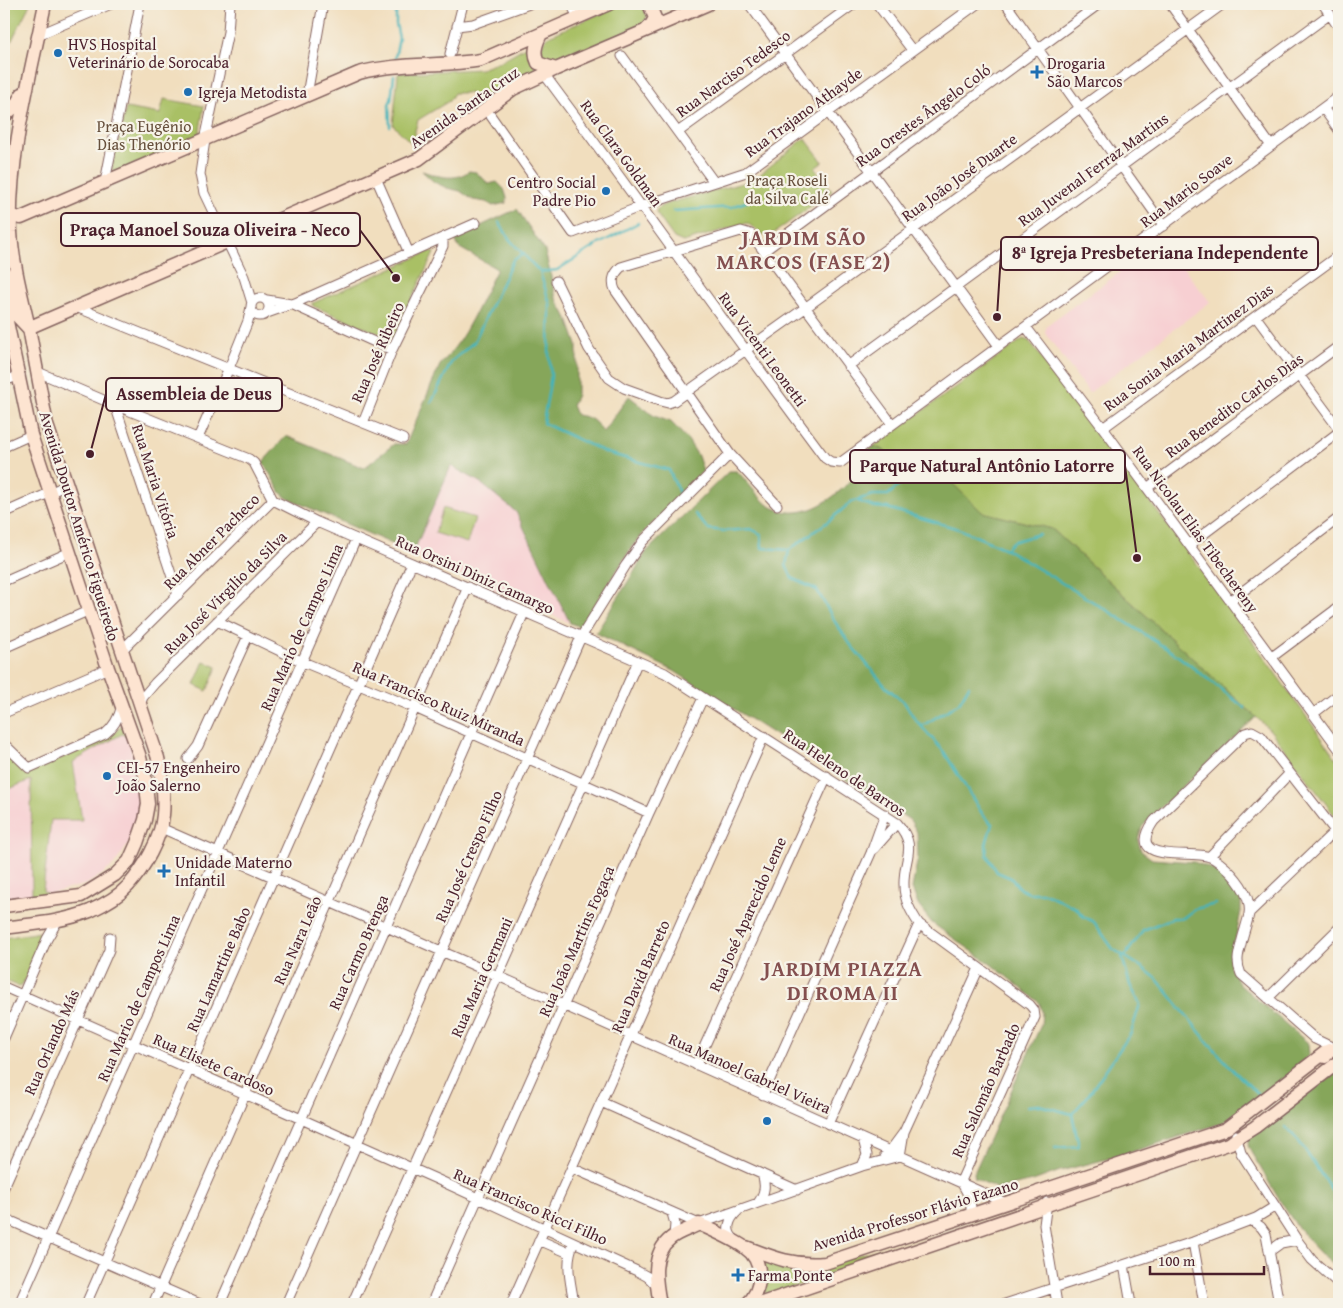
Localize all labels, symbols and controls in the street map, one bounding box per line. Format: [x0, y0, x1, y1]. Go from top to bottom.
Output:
street label: Rua Narciso Tedesco [671, 23, 795, 123]
place label: HVS Hospital Veterinário de Sorocaba [68, 32, 230, 74]
marker: HVS Hospital Veterinário de Sorocaba [52, 47, 64, 59]
place label: Drogaria São Marcos [1047, 51, 1123, 93]
street label: Rua Orestes Ângelo Coló [851, 58, 995, 172]
street label: Avenida Santa Cruz [404, 60, 524, 154]
street label: Rua Trajano Athayde [739, 61, 867, 163]
marker: Drogaria São Marcos [1031, 66, 1043, 78]
place label: Igreja Metodista [198, 80, 308, 104]
marker: Igreja Metodista [182, 86, 194, 98]
street label: Rua Clara Goldman [575, 94, 669, 212]
street label: Rua Juvenal Ferraz Martins [1013, 106, 1173, 232]
park label: Praça Eugênio Dias Thenório [97, 114, 191, 156]
street label: Rua João José Duarte [896, 127, 1022, 227]
street label: Rua Mario Soave [1135, 147, 1237, 233]
park label: Praça Roseli da Silva Calé [745, 168, 829, 210]
place label: Centro Social Padre Pio [508, 170, 597, 212]
marker: Centro Social Padre Pio [600, 185, 612, 197]
callout: Praça Manoel Souza Oliveira - Neco [61, 213, 360, 246]
text: Praça Manoel Souza Oliveira - Neco [70, 216, 350, 243]
district label: JARDIM SÃO MARCOS (FASE 2) [717, 222, 891, 277]
callout: 8ª Igreja Presbeteriana Independente [1001, 237, 1318, 270]
text: 8ª Igreja Presbeteriana Independente [1012, 239, 1308, 266]
street label: Rua Sonia Maria Martinez Dias [1098, 277, 1278, 417]
street label: Rua Vicenti Leonetti [713, 287, 813, 412]
street label: Rua José Ribeiro [344, 298, 410, 406]
street label: Rua Benedito Carlos Dias [1160, 347, 1308, 463]
callout: Assembleia de Deus [106, 378, 282, 411]
text: Assembleia de Deus [116, 380, 272, 407]
street label: Avenida Doutor Américo Figueiredo [34, 408, 126, 644]
street label: Rua Maria Vitória [126, 421, 186, 542]
street label: Rua Nicolau Elias Tibechereny [1127, 441, 1265, 618]
callout: Parque Natural Antônio Latorre [850, 450, 1125, 483]
text: Parque Natural Antônio Latorre [860, 452, 1114, 479]
street label: Rua Abner Pacheco [157, 487, 265, 595]
street label: Rua José Virgilio da Silva [158, 525, 292, 659]
street label: Rua Orsini Diniz Camargo [392, 528, 558, 620]
street label: Rua Mario de Campos Lima [253, 539, 349, 715]
street label: Rua Francisco Ruiz Miranda [349, 654, 529, 752]
street label: Rua Heleno de Barros [779, 722, 911, 822]
place label: CEI-57 Engenheiro João Salerno [115, 755, 240, 797]
marker: CEI-57 Engenheiro João Salerno [101, 770, 113, 782]
street label: Rua José Crespo Filho [428, 786, 508, 926]
street label: Rua José Aparecido Leme [702, 833, 792, 995]
place label: Unidade Materno Infantil [175, 850, 292, 892]
street label: Rua João Martins Fogaça [532, 861, 620, 1020]
marker: Unidade Materno Infantil [157, 864, 171, 878]
street label: Rua Carmo Brenga [322, 890, 394, 1014]
street label: Rua Nara Leão [267, 891, 327, 989]
street label: Rua Lamartine Babo [180, 903, 256, 1035]
street label: Rua Mario de Campos Lima [90, 910, 186, 1086]
street label: Rua Maria Germani [444, 913, 518, 1041]
street label: Rua David Barreto [604, 916, 676, 1036]
district label: JARDIM PIAZZA DI ROMA II [760, 953, 923, 1008]
street label: Rua Orlando Más [17, 985, 85, 1099]
street label: Rua Salomão Barbado [945, 1019, 1025, 1161]
street label: Rua Manoel Gabriel Vieira [665, 1026, 835, 1120]
street label: Rua Elisete Cardoso [150, 1027, 278, 1101]
place label: ㅤ [777, 1109, 792, 1133]
marker: ㅤ [761, 1115, 773, 1127]
street label: Rua Francisco Ricci Filho [450, 1161, 612, 1251]
street label: Avenida Professor Flávio Fazano [809, 1171, 1021, 1257]
scale bar [1150, 1243, 1264, 1275]
text: 100 m [1158, 1250, 1196, 1271]
place label: Farma Ponte [748, 1263, 832, 1287]
marker: Farma Ponte [732, 1269, 744, 1281]

